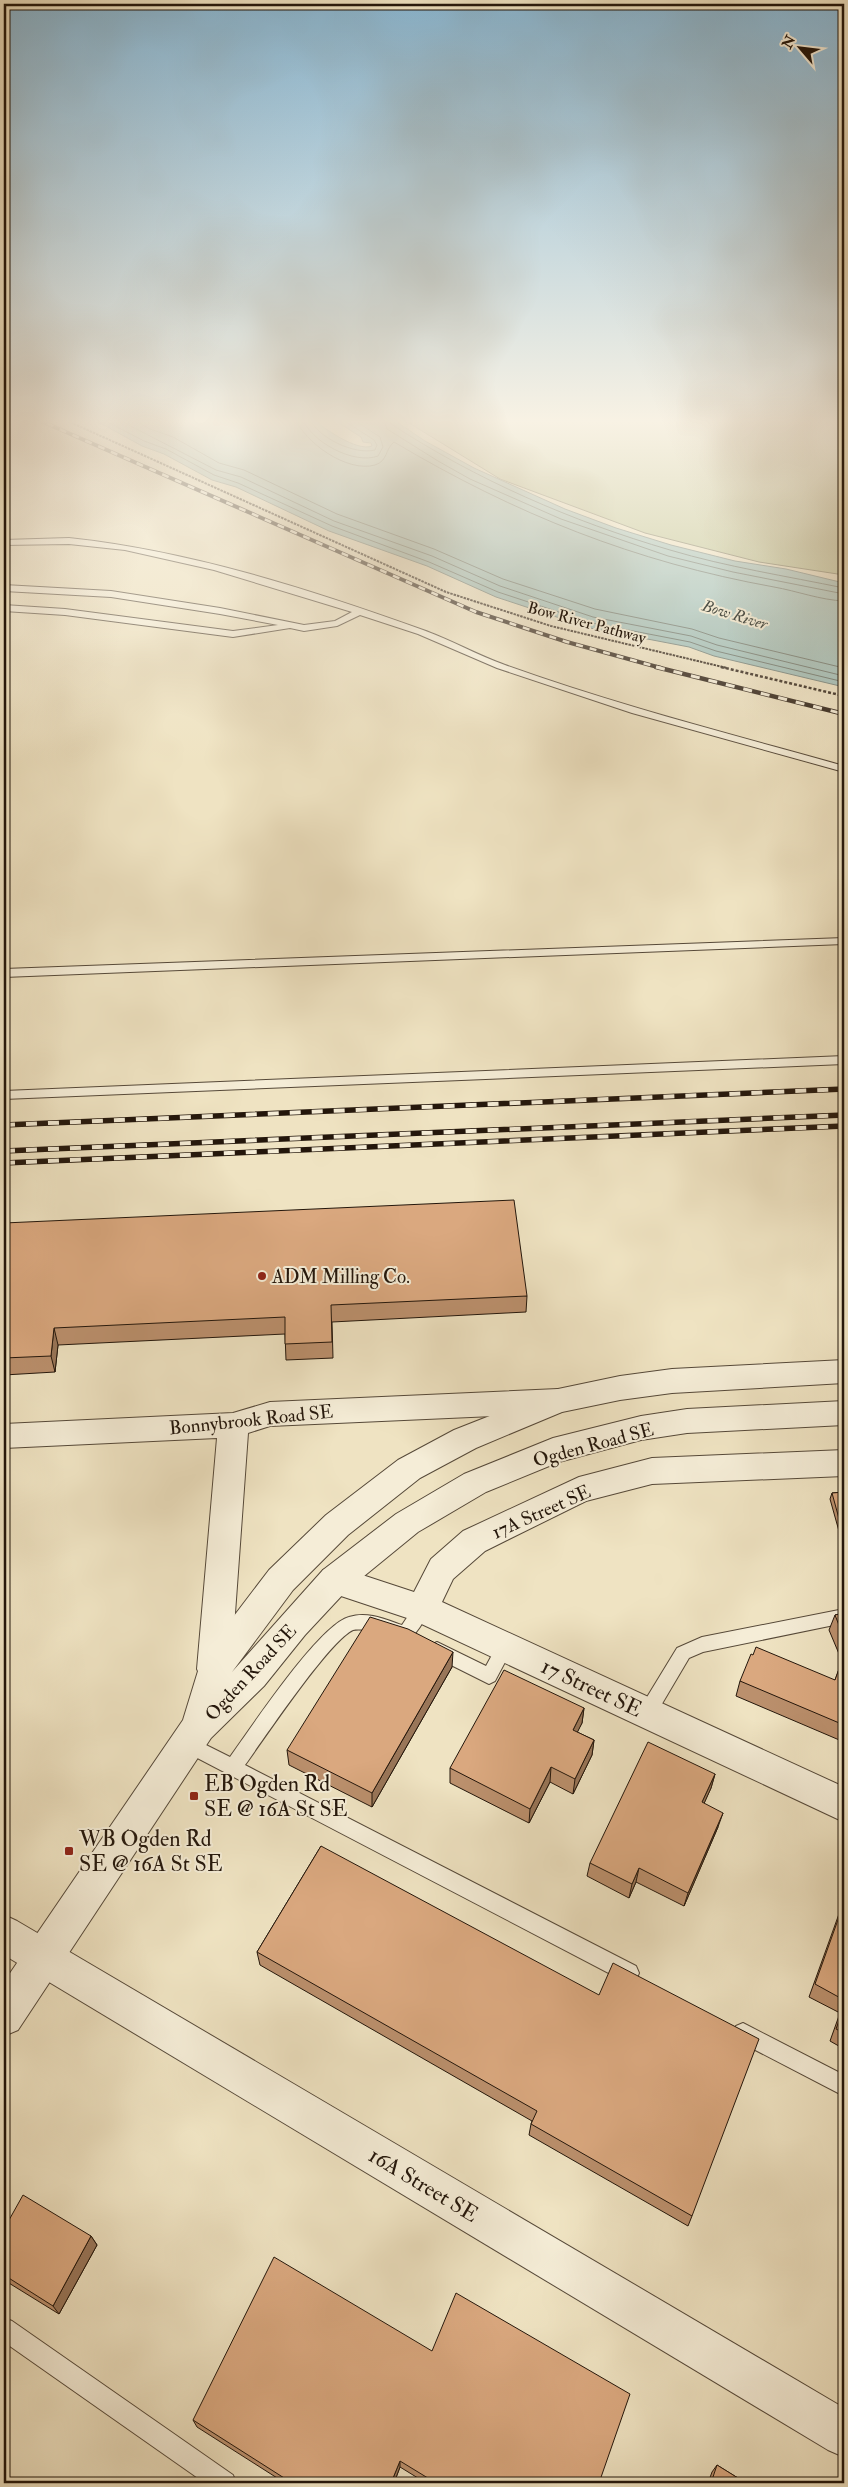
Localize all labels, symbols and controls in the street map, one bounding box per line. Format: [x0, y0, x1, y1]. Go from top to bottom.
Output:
north arrow [776, 22, 826, 72]
text: N [778, 32, 800, 53]
water label: Bow River [699, 595, 771, 635]
street label: Bow River Pathway [525, 598, 649, 649]
place label: ADM Milling Co. [271, 1265, 410, 1289]
marker: ADM Milling Co. [256, 1270, 268, 1282]
street label: Bonnybrook Road SE [168, 1399, 335, 1441]
street label: Ogden Road SE [530, 1417, 656, 1473]
street label: 17A Street SE [488, 1479, 595, 1544]
street label: Ogden Road SE [200, 1619, 302, 1726]
street label: 17 Street SE [537, 1652, 647, 1724]
place label: EB Ogden Rd SE @ 16A St SE [204, 1770, 348, 1823]
marker: EB Ogden Rd SE @ 16A St SE [188, 1790, 200, 1802]
place label: WB Ogden Rd SE @ 16A St SE [78, 1825, 223, 1878]
marker: WB Ogden Rd SE @ 16A St SE [63, 1845, 75, 1857]
street label: 16A Street SE [363, 2141, 484, 2229]

